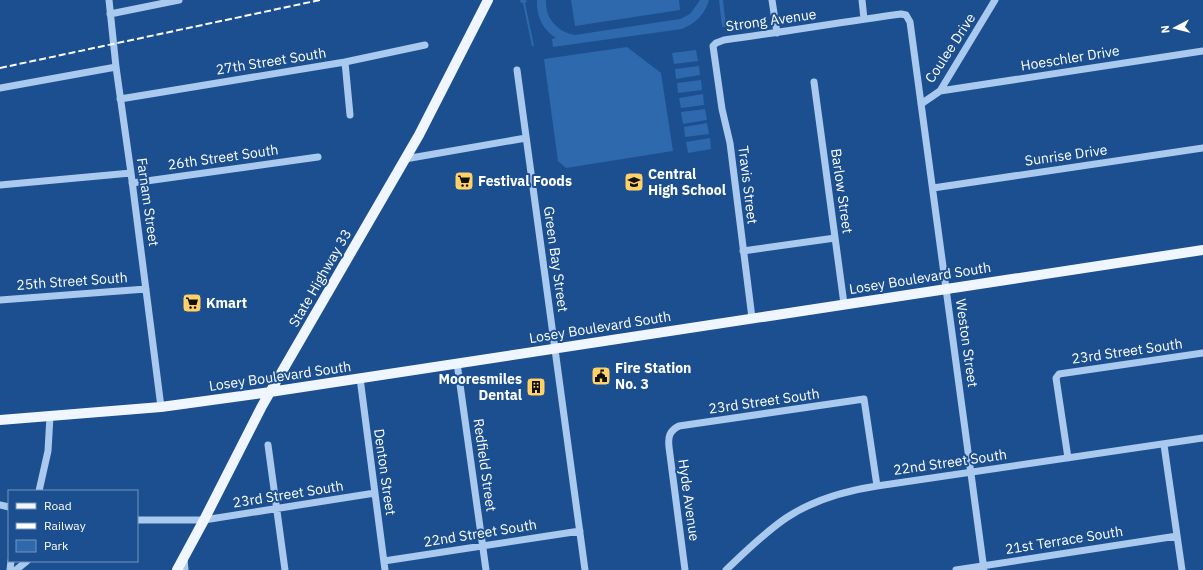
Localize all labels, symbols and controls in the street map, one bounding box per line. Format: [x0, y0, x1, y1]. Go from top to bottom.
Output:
street label: Strong Avenue [725, 5, 818, 35]
north arrow [1155, 8, 1195, 48]
street label: Coulee Drive [921, 10, 979, 86]
text: N [1158, 24, 1173, 34]
street label: Hoeschler Drive [1019, 41, 1121, 75]
street label: 27th Street South [215, 43, 327, 79]
street label: 26th Street South [167, 140, 279, 174]
street label: Sunrise Drive [1024, 140, 1109, 170]
street label: Travis Street [734, 145, 762, 225]
street label: Barlow Street [827, 147, 857, 235]
street label: Farnam Street [133, 157, 163, 248]
place label: Central High School [648, 165, 726, 199]
supermarket icon: Festival Foods [453, 170, 475, 192]
school or university icon: Central High School [623, 171, 645, 193]
place label: Festival Foods [478, 172, 572, 190]
street label: Green Bay Street [540, 205, 572, 313]
street label: State Highway 33 [285, 226, 355, 330]
street label: Losey Boulevard South [848, 258, 992, 298]
street label: 25th Street South [16, 268, 128, 294]
supermarket icon: Kmart [181, 292, 203, 314]
place label: Kmart [206, 294, 247, 312]
street label: Weston Street [952, 298, 982, 388]
street label: Losey Boulevard South [528, 307, 672, 347]
street label: 23rd Street South [1070, 334, 1184, 368]
street label: Losey Boulevard South [208, 357, 352, 395]
place label: Fire Station No. 3 [615, 359, 691, 393]
public building icon: Fire Station No. 3 [590, 365, 612, 387]
place label: Mooresmiles Dental [439, 370, 522, 404]
building icon: Mooresmiles Dental [525, 376, 547, 398]
street label: 23rd Street South [707, 384, 821, 418]
street label: Redfield Street [470, 417, 500, 513]
street label: Denton Street [370, 427, 400, 517]
street label: 22nd Street South [892, 445, 1008, 479]
street label: Hyde Avenue [674, 458, 704, 542]
street label: 23rd Street South [231, 476, 345, 512]
legend [8, 490, 138, 562]
text: Road [44, 498, 72, 513]
street label: 22nd Street South [422, 515, 538, 551]
text: Railway [44, 518, 86, 533]
street label: 21st Terrace South [1004, 522, 1124, 558]
text: Park [44, 538, 69, 553]

